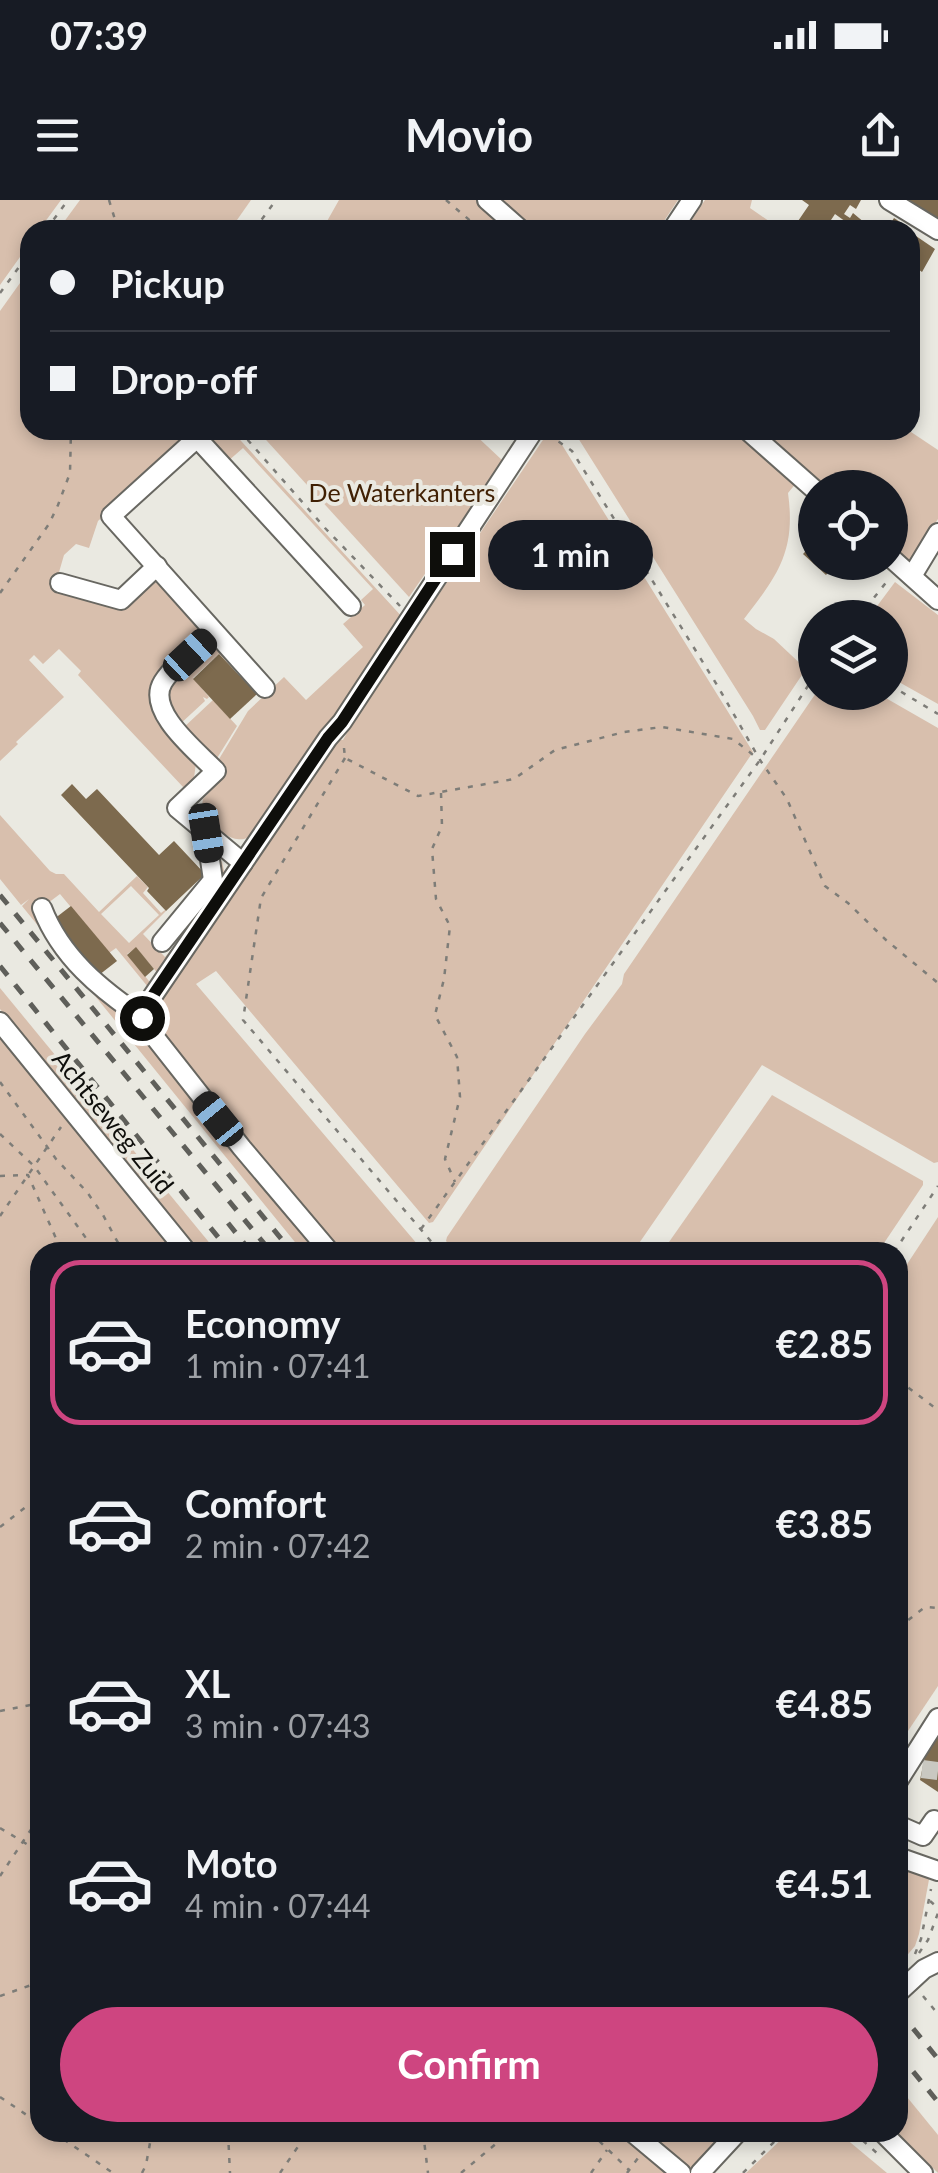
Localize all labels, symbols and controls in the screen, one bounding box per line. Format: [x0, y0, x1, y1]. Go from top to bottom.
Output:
text: 07:39 [50, 12, 148, 58]
icon: menu [30, 108, 85, 163]
text: Movio [405, 108, 533, 162]
icon: share [853, 108, 908, 163]
text: Pickup [110, 260, 225, 306]
text: Drop-off [110, 356, 257, 402]
map controls [798, 470, 908, 710]
button: locate [798, 470, 908, 580]
park label: De Waterkanters [309, 477, 495, 507]
callout: 1 min [487, 519, 652, 589]
route end [430, 532, 475, 577]
text: 1 min [531, 535, 610, 574]
button: layers [798, 600, 908, 710]
car [158, 624, 222, 686]
car [186, 801, 226, 865]
route start [120, 996, 165, 1041]
street label: Achtseweg Zuid [47, 1044, 181, 1199]
car [187, 1086, 249, 1152]
icon: car [65, 1298, 155, 1388]
text: Economy [185, 1300, 340, 1346]
text: €2.85 [776, 1320, 873, 1366]
text: 1 min · 07:41 [185, 1346, 371, 1385]
icon: car [65, 1478, 155, 1568]
text: Comfort [185, 1480, 326, 1526]
text: €3.85 [776, 1500, 873, 1546]
text: 2 min · 07:42 [185, 1526, 371, 1565]
icon: car [65, 1658, 155, 1748]
text: XL [185, 1660, 230, 1706]
text: €4.85 [776, 1680, 873, 1726]
text: 3 min · 07:43 [185, 1706, 371, 1745]
icon: car [65, 1838, 155, 1928]
text: Moto [185, 1840, 278, 1886]
text: €4.51 [776, 1860, 873, 1906]
text: 4 min · 07:44 [185, 1886, 371, 1925]
button: Confirm [60, 2007, 878, 2122]

